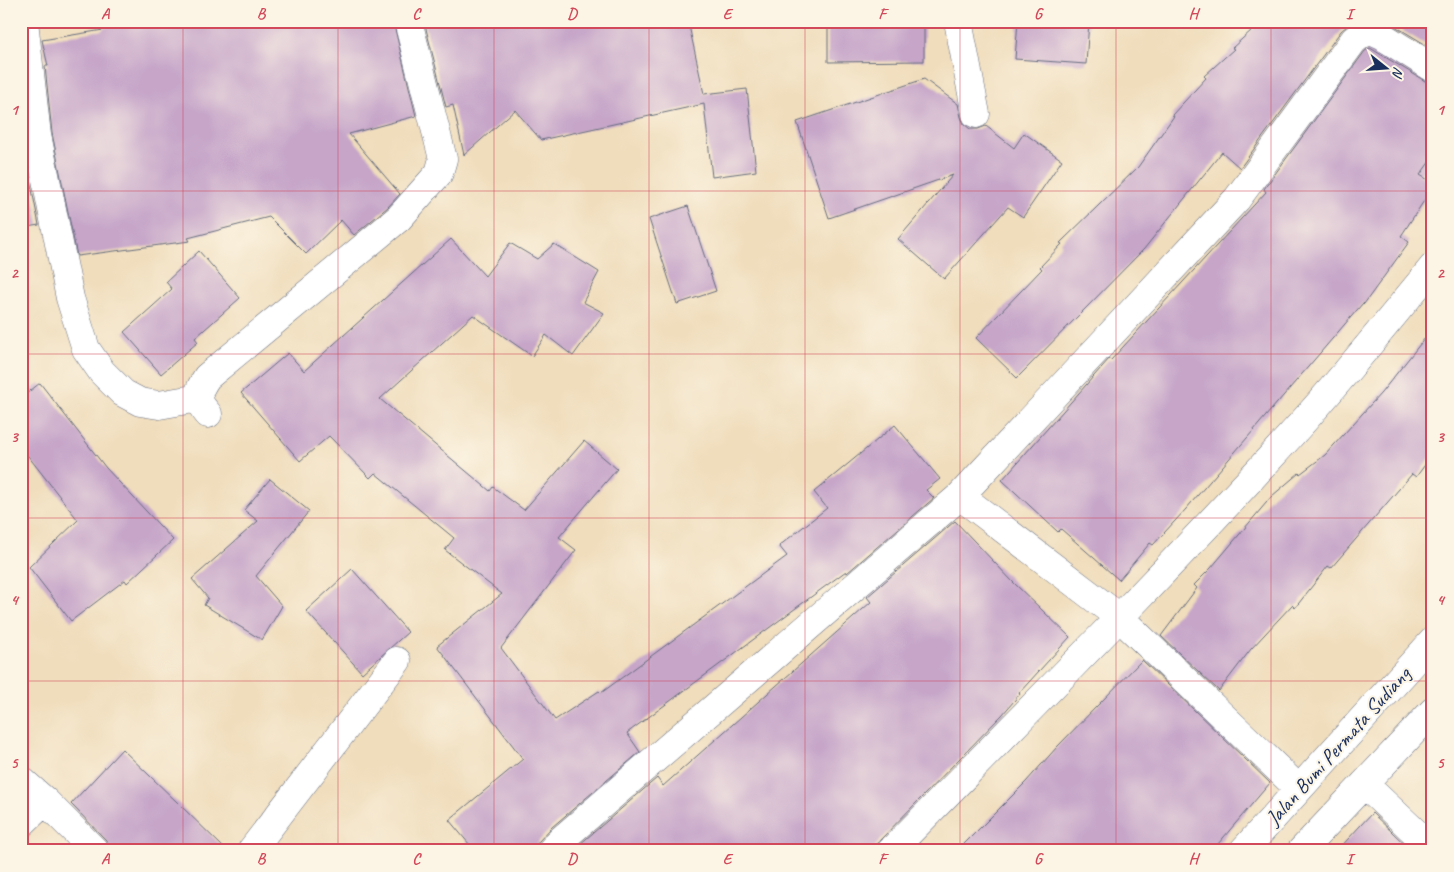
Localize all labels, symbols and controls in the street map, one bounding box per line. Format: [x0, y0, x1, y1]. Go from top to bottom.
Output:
text: A [101, 4, 111, 24]
text: B [257, 4, 267, 24]
text: C [412, 4, 422, 24]
text: D [567, 4, 578, 24]
text: E [723, 4, 734, 24]
text: F [878, 4, 889, 24]
text: G [1034, 4, 1044, 24]
text: H [1188, 4, 1200, 24]
text: I [1346, 4, 1356, 24]
north arrow [1362, 42, 1412, 92]
text: N [1388, 65, 1407, 81]
text: 1 [10, 100, 19, 120]
text: 1 [1436, 100, 1445, 120]
text: 2 [10, 263, 19, 283]
text: 2 [1436, 263, 1445, 283]
text: 3 [10, 427, 19, 447]
text: 3 [1436, 427, 1445, 447]
text: 4 [10, 590, 19, 610]
text: 4 [1436, 590, 1445, 610]
street label: Jalan Bumi Permata Sudiang [1259, 660, 1417, 831]
text: 5 [11, 753, 20, 773]
text: 5 [1437, 753, 1446, 773]
text: A [101, 849, 111, 869]
text: B [257, 849, 267, 869]
text: C [412, 849, 422, 869]
text: D [567, 849, 578, 869]
text: E [723, 849, 734, 869]
text: F [878, 849, 889, 869]
text: G [1034, 849, 1044, 869]
text: H [1188, 849, 1200, 869]
text: I [1346, 849, 1356, 869]

